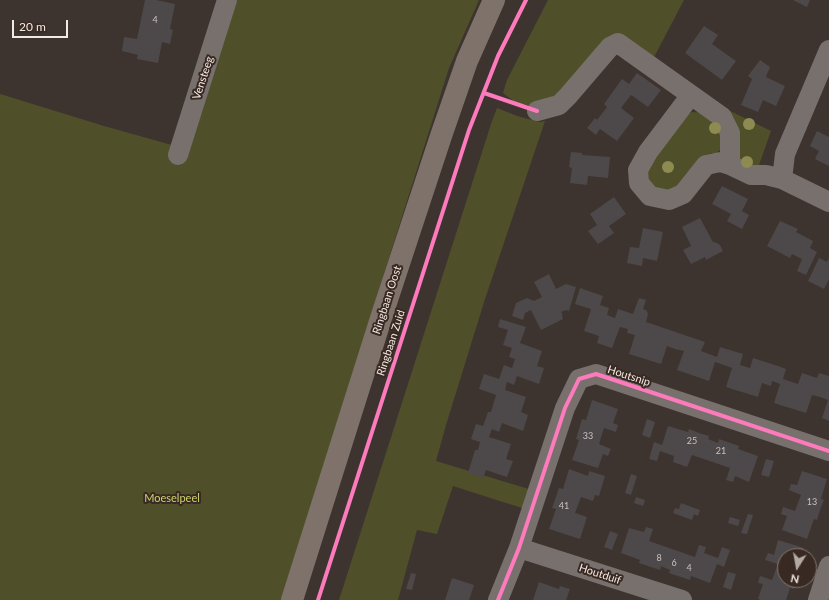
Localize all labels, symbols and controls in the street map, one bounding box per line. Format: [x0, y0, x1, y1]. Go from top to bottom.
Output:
scale bar [14, 12, 70, 38]
house number: 4 [152, 15, 158, 25]
text: 20 m [19, 19, 46, 34]
street label: Vensteeg [190, 55, 216, 101]
street label: Ringbaan Oost [370, 264, 404, 336]
street label: Ringbaan Zuid [374, 308, 408, 378]
street label: Houtsnip [606, 363, 652, 389]
house number: 33 [583, 431, 593, 441]
house number: 25 [687, 436, 697, 446]
house number: 21 [716, 446, 726, 456]
park label: Moeselpeel [144, 491, 200, 505]
house number: 13 [807, 497, 817, 507]
house number: 41 [559, 501, 569, 511]
north arrow [777, 548, 817, 588]
house number: 8 [656, 553, 662, 563]
house number: 6 [671, 558, 677, 568]
street label: Houtduif [577, 561, 623, 587]
house number: 4 [686, 563, 692, 573]
text: N [789, 572, 800, 586]

